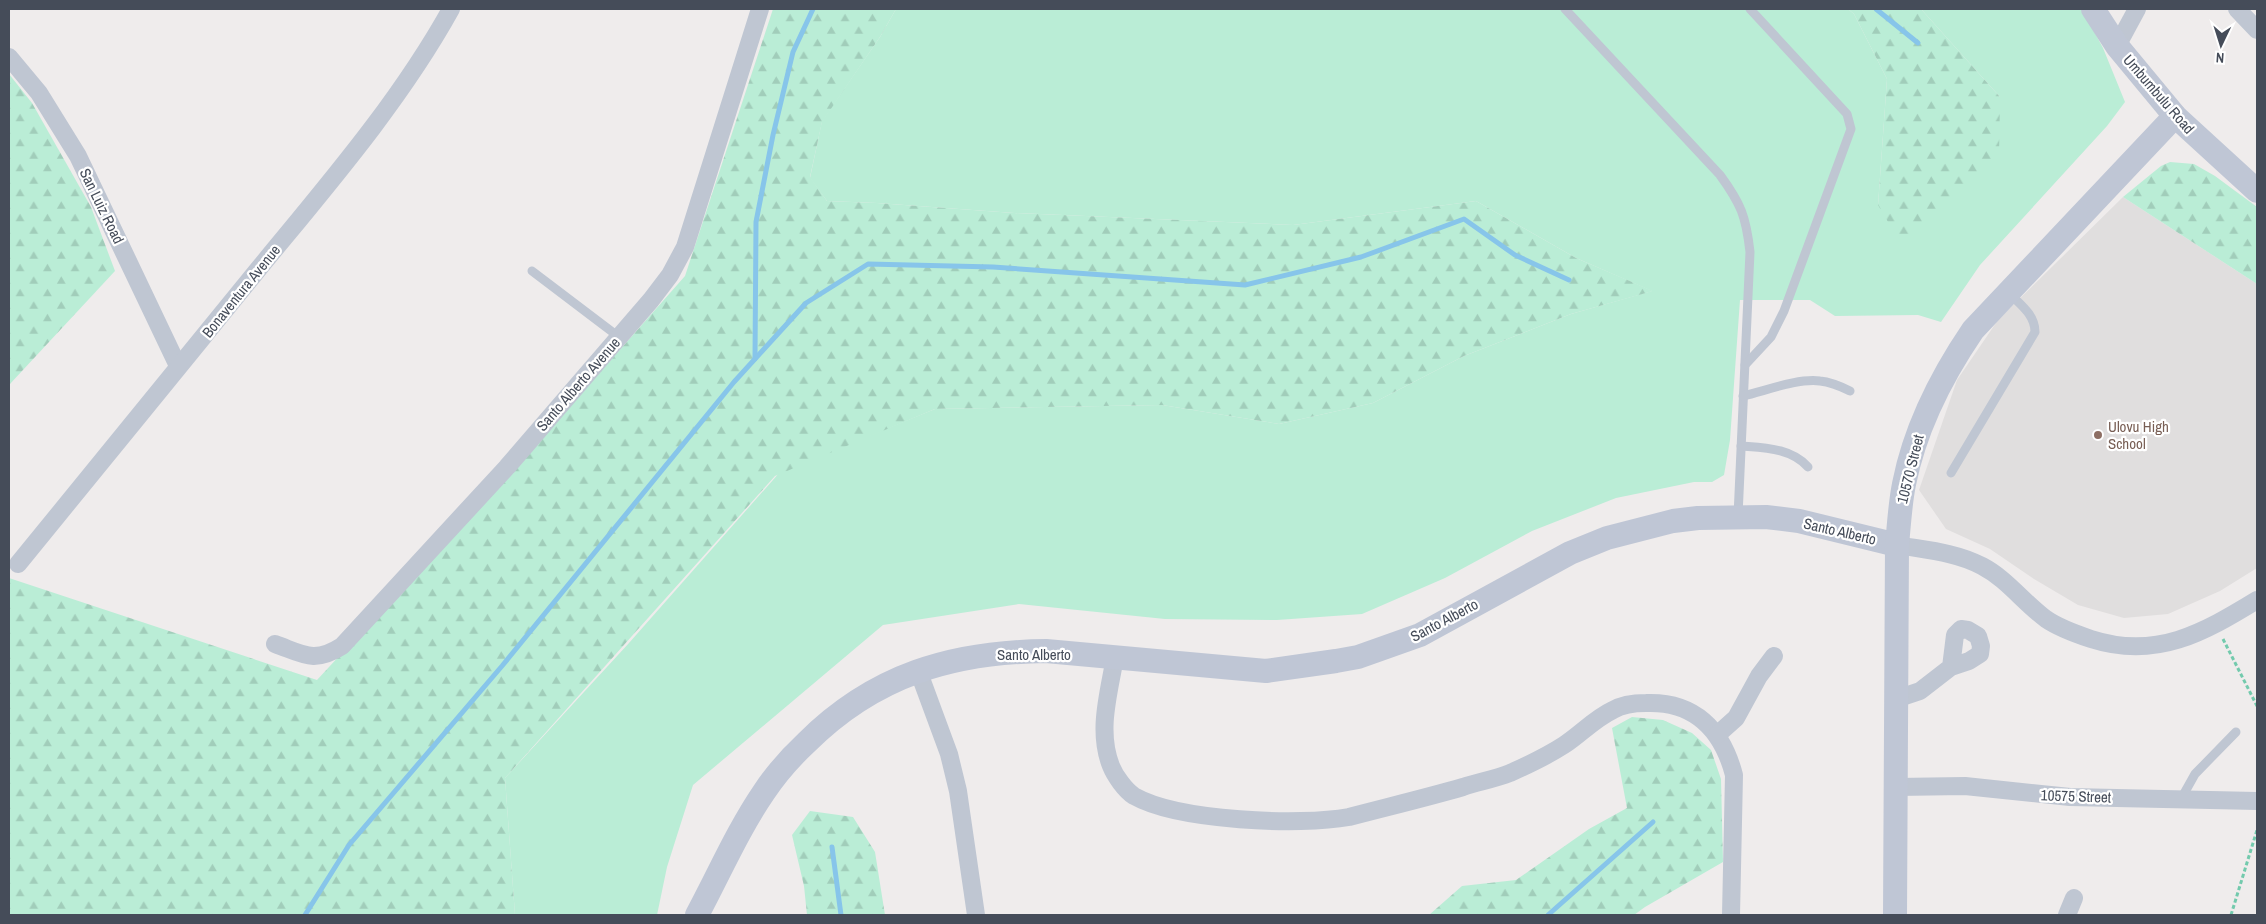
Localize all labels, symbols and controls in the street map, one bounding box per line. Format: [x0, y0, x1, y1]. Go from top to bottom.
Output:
north arrow [2196, 20, 2246, 70]
text: N [2215, 49, 2225, 67]
street label: Umbumbulu Road [2119, 50, 2199, 138]
street label: San Luiz Road [75, 165, 129, 247]
street label: Bonaventura Avenue [197, 240, 285, 342]
street label: Santo Alberto Avenue [531, 332, 625, 435]
place label: Ulovu High School [2108, 416, 2169, 454]
marker: Ulovu High School [2092, 429, 2104, 441]
street label: 10570 Street [1891, 432, 1929, 506]
street label: Santo Alberto [1802, 512, 1878, 550]
street label: Santo Alberto [1406, 593, 1482, 647]
street label: Santo Alberto [997, 644, 1071, 665]
street label: 10575 Street [2040, 784, 2112, 808]

